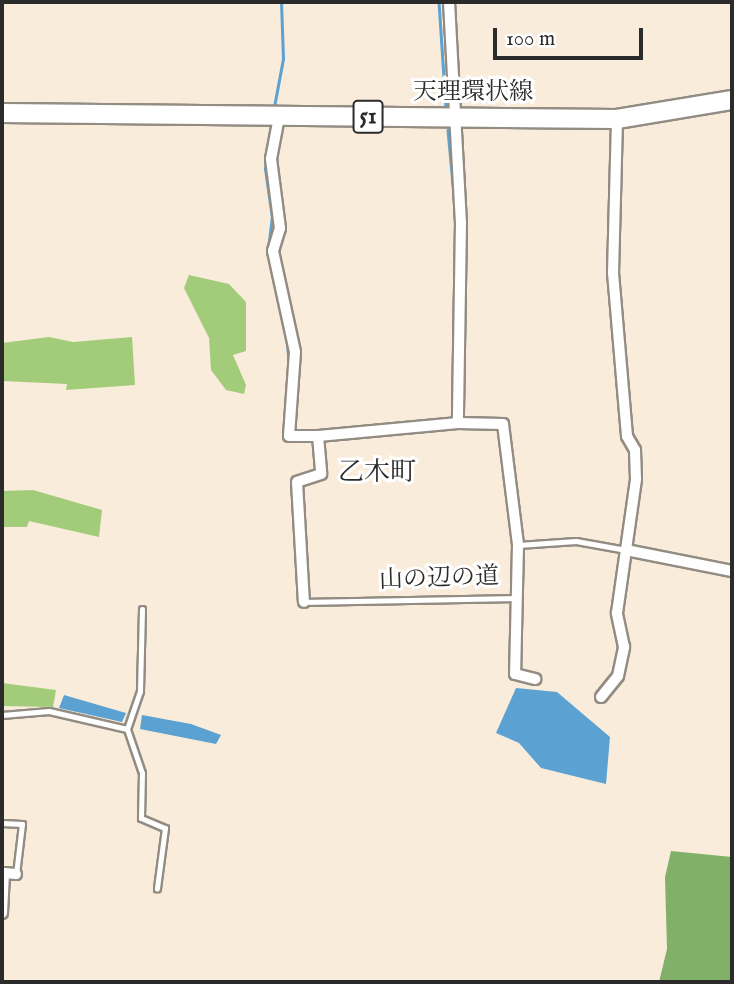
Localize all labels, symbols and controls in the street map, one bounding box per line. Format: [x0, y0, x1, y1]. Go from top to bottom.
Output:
scale bar [496, 14, 646, 58]
text: 100 m [506, 26, 555, 53]
street label: 天理環状線 [413, 79, 533, 107]
road number: 51 [352, 98, 384, 136]
district label: 乙木町 [338, 457, 416, 489]
street label: 山の辺の道 [379, 563, 499, 595]

